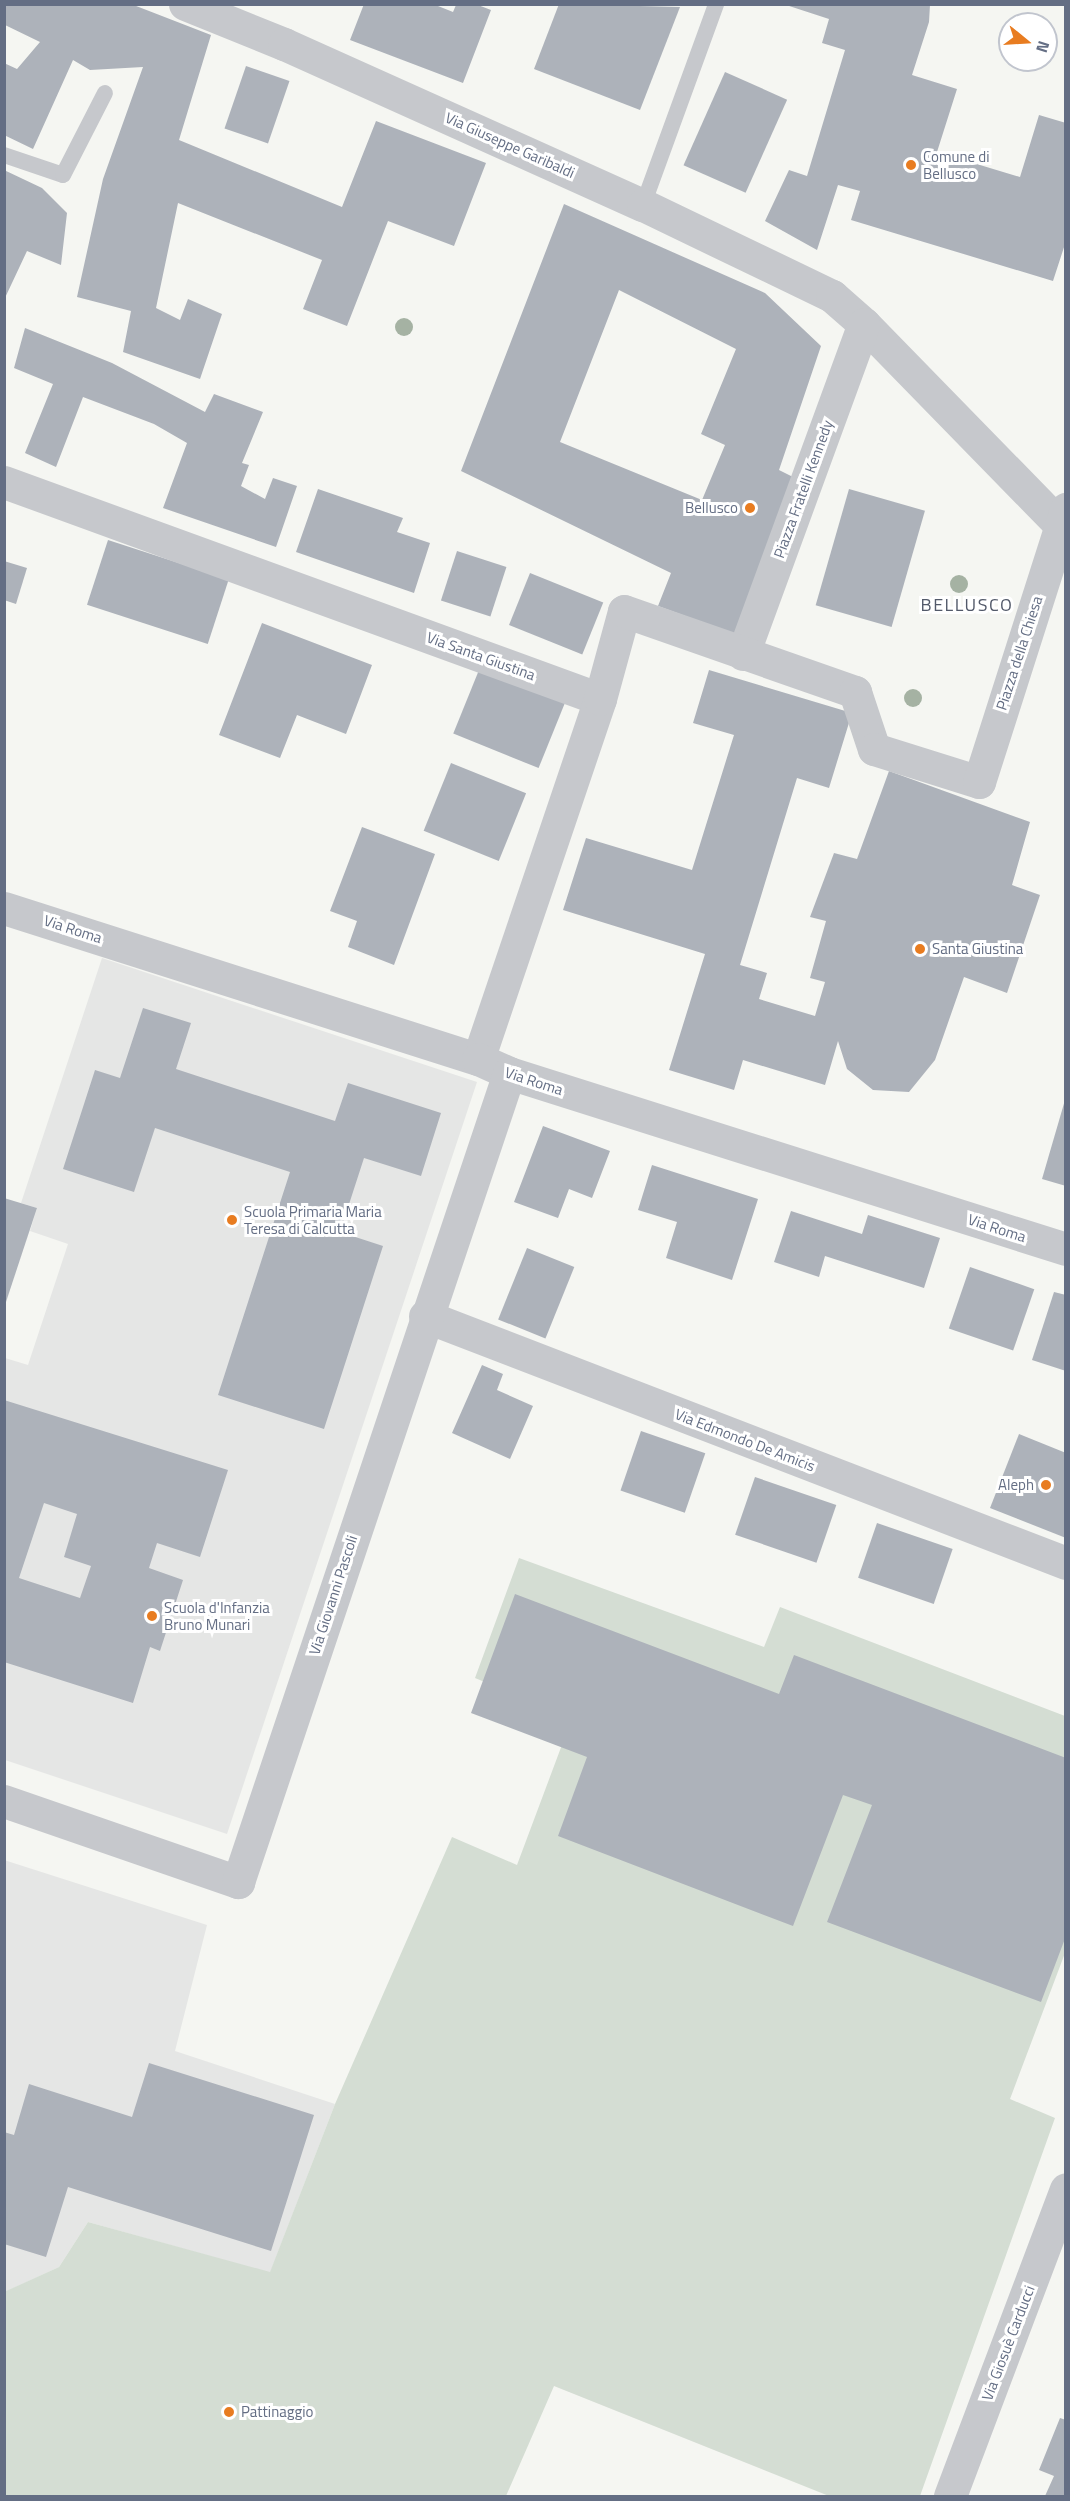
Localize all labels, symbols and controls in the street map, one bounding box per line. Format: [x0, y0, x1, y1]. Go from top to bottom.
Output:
north arrow [998, 12, 1058, 72]
text: N [1030, 38, 1056, 56]
street label: Via Giuseppe Garibaldi [442, 108, 578, 182]
place label: Comune di Bellusco [923, 147, 990, 182]
marker: Comune di Bellusco [904, 158, 918, 172]
street label: Piazza Fratelli Kennedy [770, 418, 836, 560]
place label: Bellusco [685, 499, 738, 517]
marker: Bellusco [743, 501, 757, 515]
district label: BELLUSCO [921, 594, 1013, 616]
street label: Piazza della Chiesa [992, 594, 1046, 712]
street label: Via Santa Giustina [424, 628, 538, 684]
street label: Via Roma [42, 911, 104, 947]
place label: Santa Giustina [932, 940, 1023, 958]
marker: Santa Giustina [913, 942, 927, 956]
street label: Via Roma [503, 1063, 565, 1099]
place label: Scuola Primaria Maria Teresa di Calcutta [244, 1202, 382, 1237]
street label: Via Roma [966, 1210, 1028, 1246]
marker: Scuola Primaria Maria Teresa di Calcutta [225, 1213, 239, 1227]
street label: Via Edmondo De Amicis [672, 1405, 818, 1475]
place label: Aleph [998, 1476, 1034, 1494]
marker: Aleph [1039, 1478, 1053, 1492]
street label: Via Giovanni Pascoli [305, 1533, 361, 1657]
place label: Scuola d'Infanzia Bruno Munari [164, 1598, 270, 1633]
marker: Scuola d'Infanzia Bruno Munari [145, 1609, 159, 1623]
street label: Via Giosuè Carducci [978, 2283, 1038, 2403]
place label: Pattinaggio [241, 2403, 313, 2421]
marker: Pattinaggio [222, 2405, 236, 2419]

